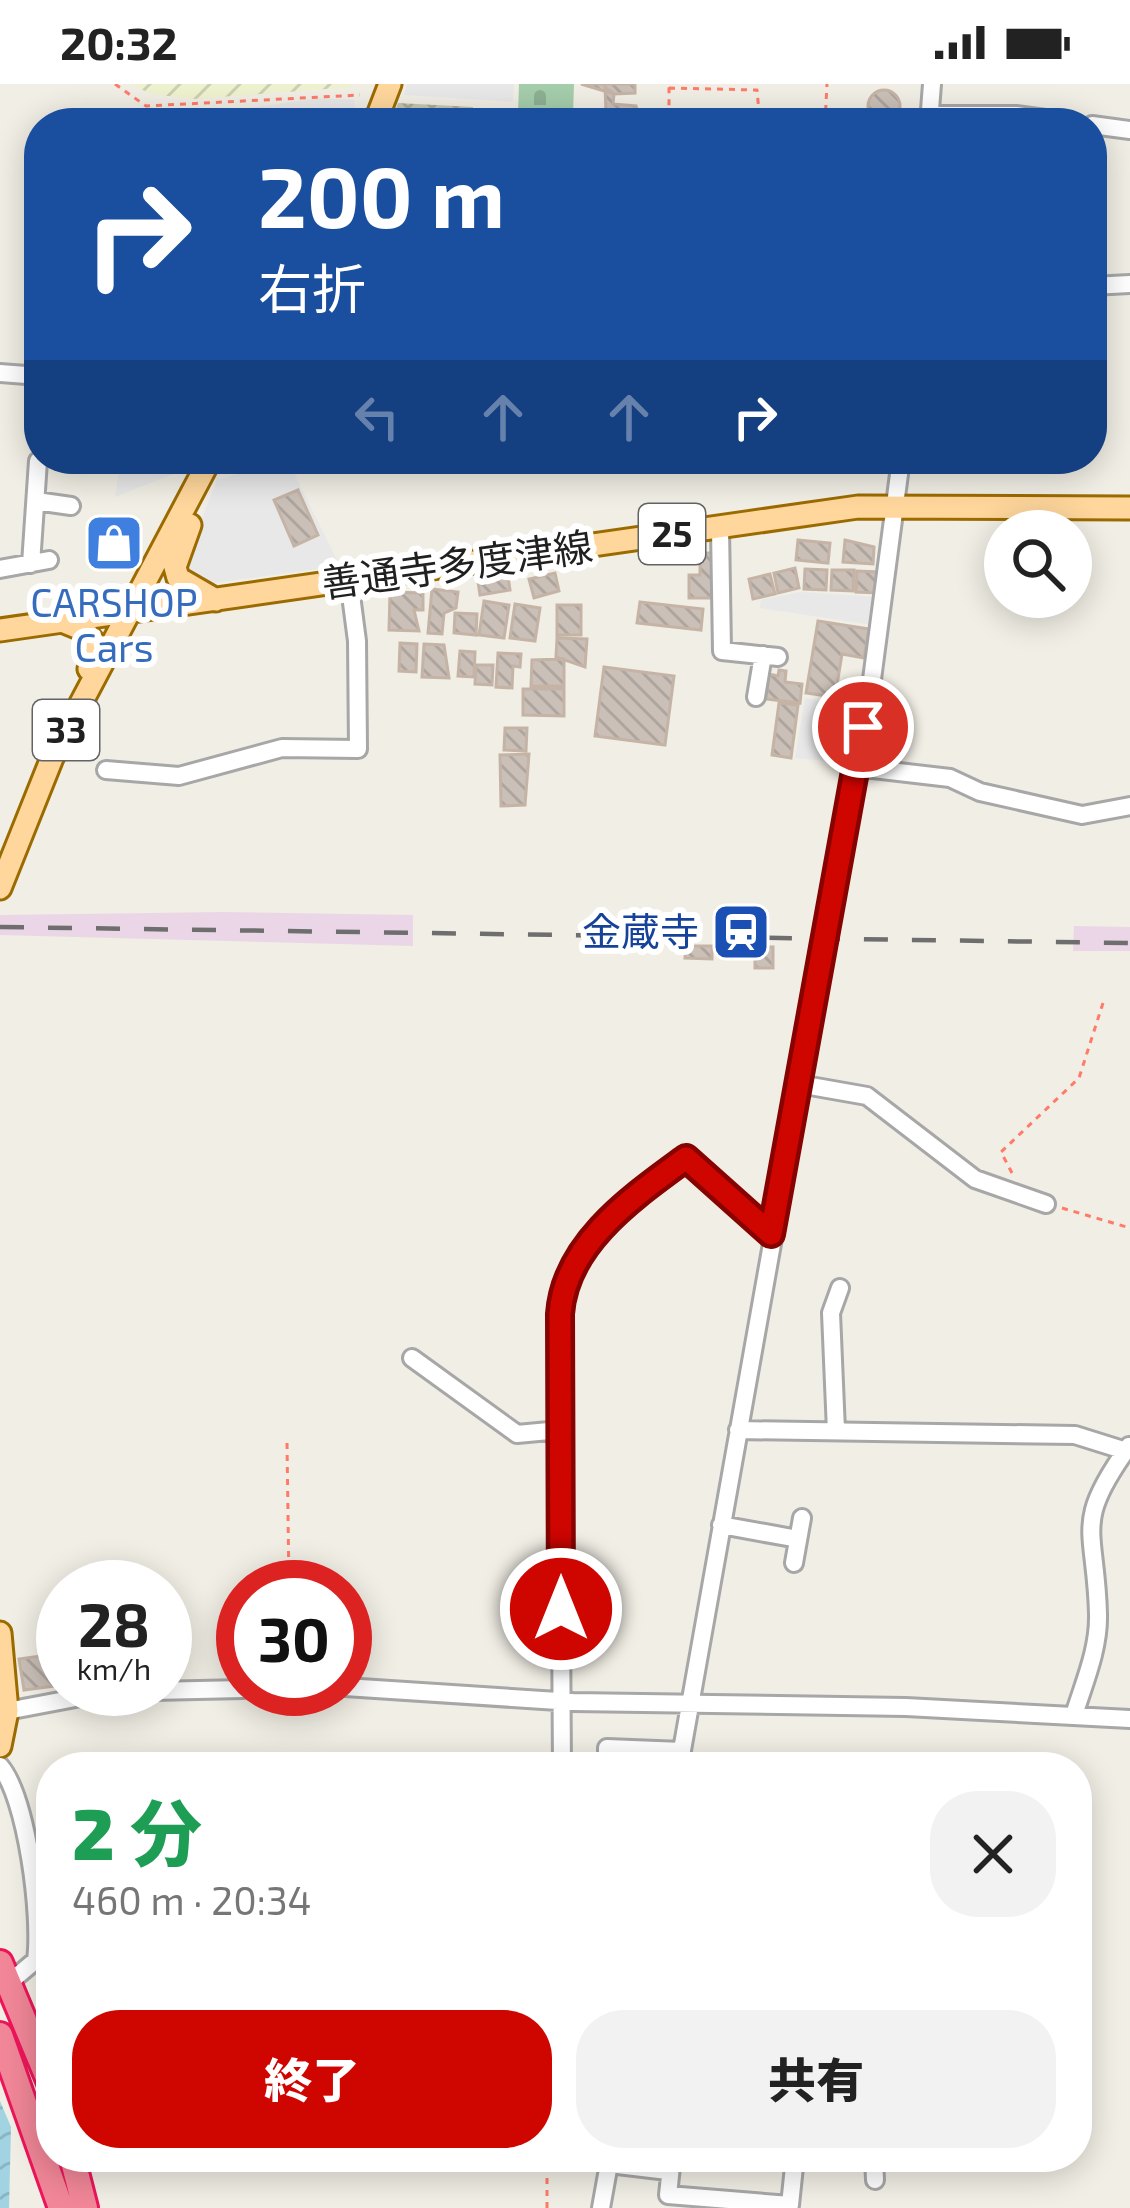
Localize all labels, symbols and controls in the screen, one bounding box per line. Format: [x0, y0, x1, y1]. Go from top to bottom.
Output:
text: 20:32 [60, 15, 178, 69]
text: 200 m [258, 144, 505, 245]
icon: right [60, 156, 216, 312]
text: 右折 [258, 255, 366, 320]
icon: left [344, 384, 410, 450]
icon: ahead [470, 384, 536, 450]
icon: ahead [596, 384, 662, 450]
icon: right [722, 384, 788, 450]
road number: 25 [639, 504, 705, 564]
map controls [984, 510, 1092, 618]
button: search [984, 510, 1092, 618]
shop icon: CARSHOP Cars [83, 512, 145, 574]
street label: 善通寺多度津線 [318, 521, 595, 606]
place label: CARSHOP Cars [30, 578, 198, 670]
pin [812, 676, 914, 778]
icon: arrive [830, 694, 896, 760]
road number: 33 [33, 700, 99, 760]
station icon: 金蔵寺 [710, 901, 772, 963]
place label: 金蔵寺 [582, 907, 699, 954]
position arrow [498, 1546, 624, 1672]
speed limit sign: 30 [216, 1560, 372, 1716]
text: 28 [78, 1587, 150, 1659]
text: km/h [77, 1650, 151, 1686]
text: 2 分 [72, 1788, 202, 1874]
button: close [930, 1791, 1056, 1917]
text: 460 m · 20:34 [72, 1876, 312, 1923]
button: 終了 [72, 2010, 552, 2148]
button: 共有 [576, 2010, 1056, 2148]

